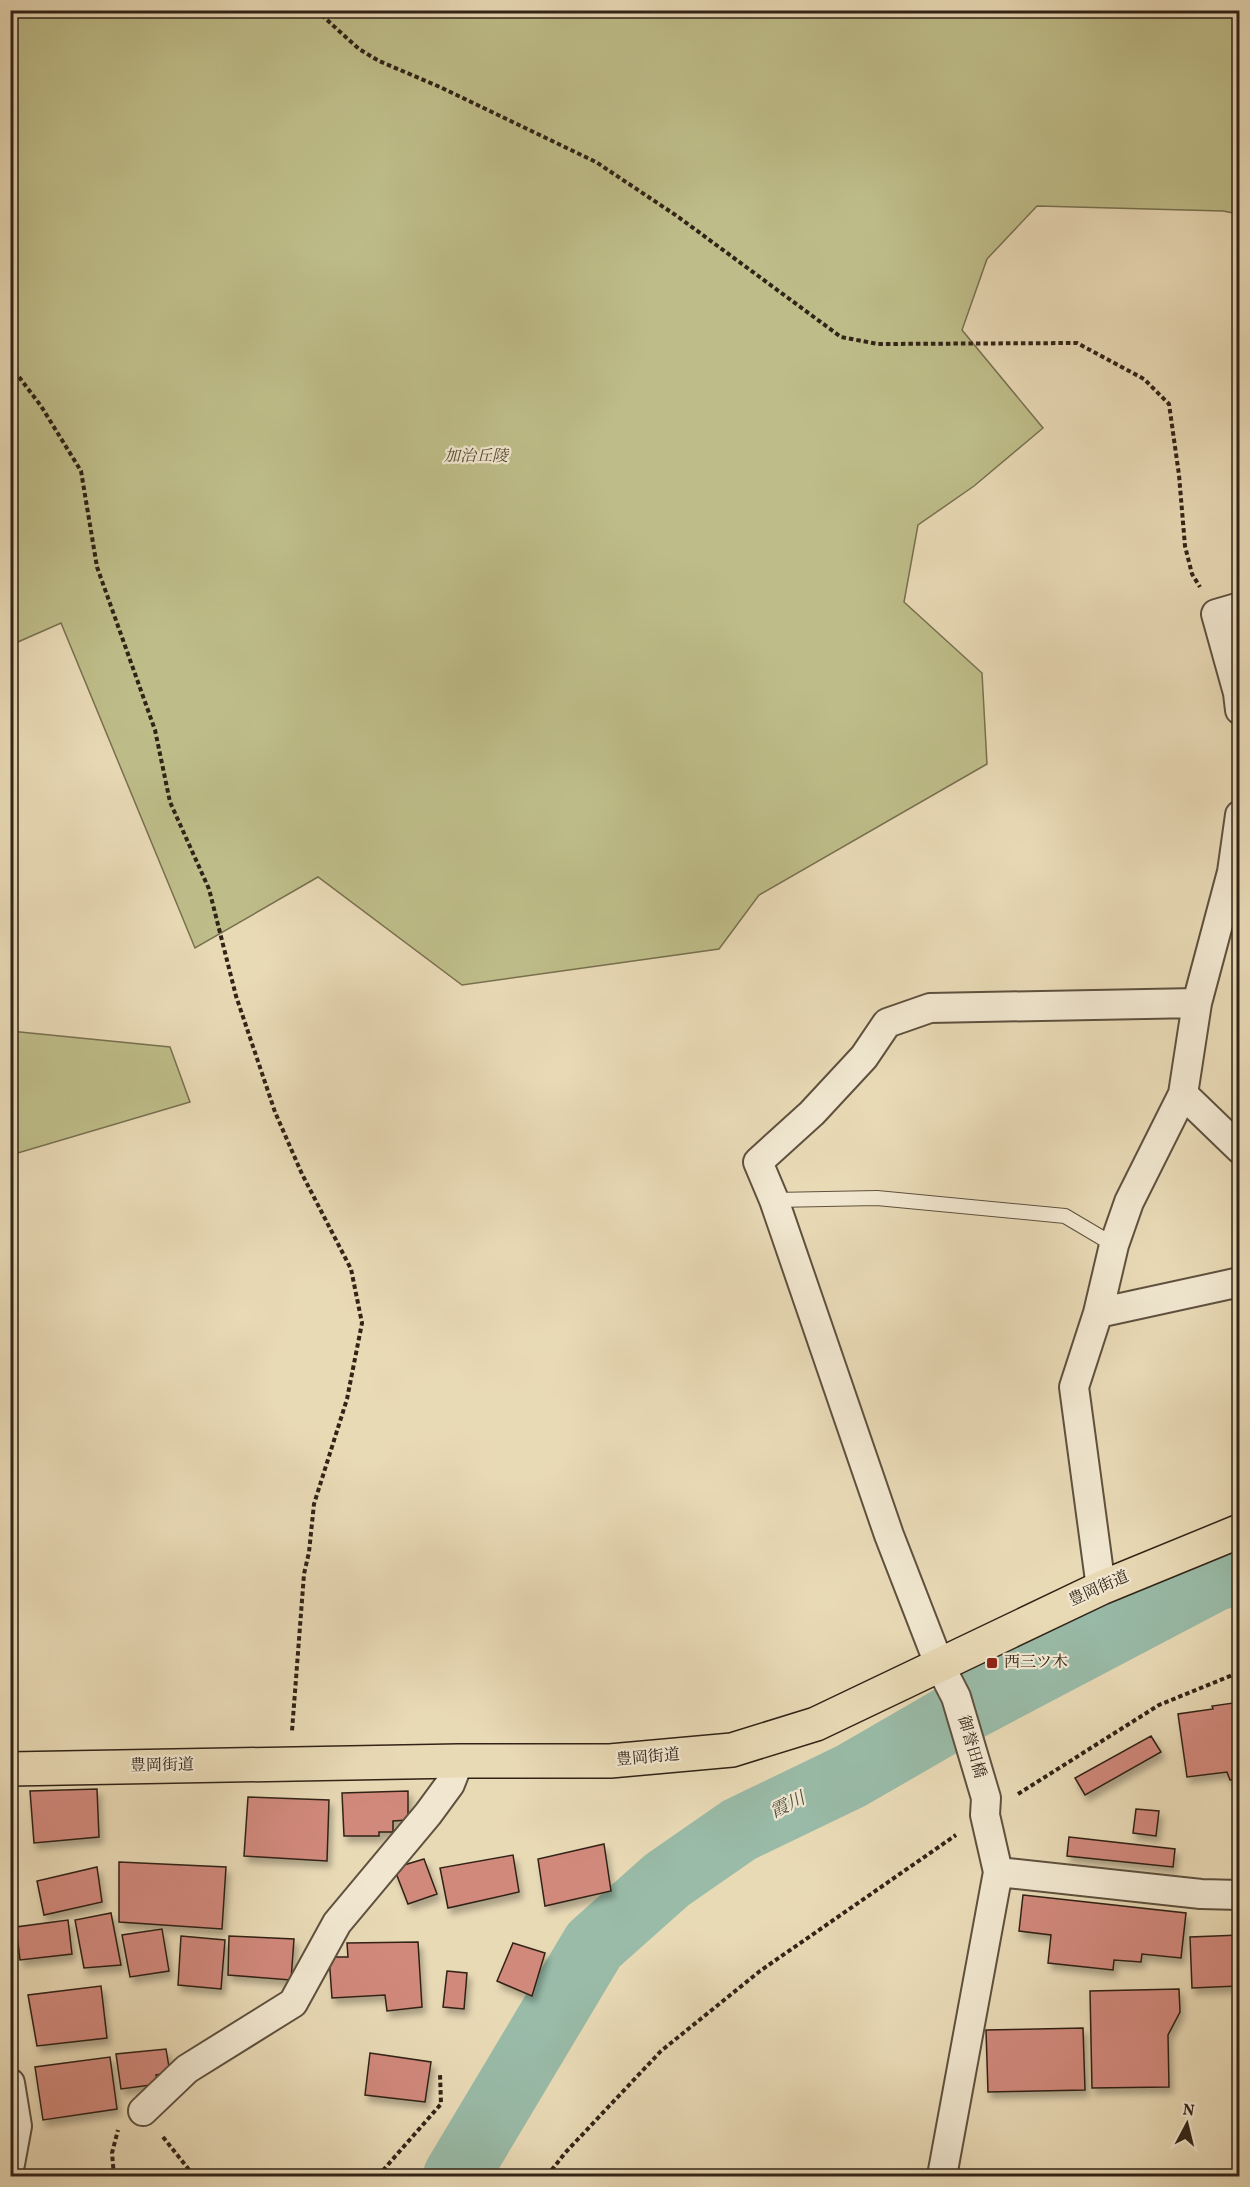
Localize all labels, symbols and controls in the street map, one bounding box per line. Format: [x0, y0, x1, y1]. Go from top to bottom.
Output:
park label: 加治丘陵 [444, 446, 510, 468]
street label: 豊岡街道 [1065, 1566, 1133, 1612]
place label: 西三ツ木 [1004, 1652, 1068, 1674]
marker: 西三ツ木 [985, 1656, 999, 1670]
street label: 御誉田橋 [952, 1713, 990, 1781]
street label: 豊岡街道 [615, 1744, 681, 1772]
street label: 豊岡街道 [130, 1754, 194, 1778]
water label: 霞川 [766, 1786, 811, 1825]
north arrow [1157, 2094, 1217, 2154]
text: N [1181, 2099, 1196, 2123]

